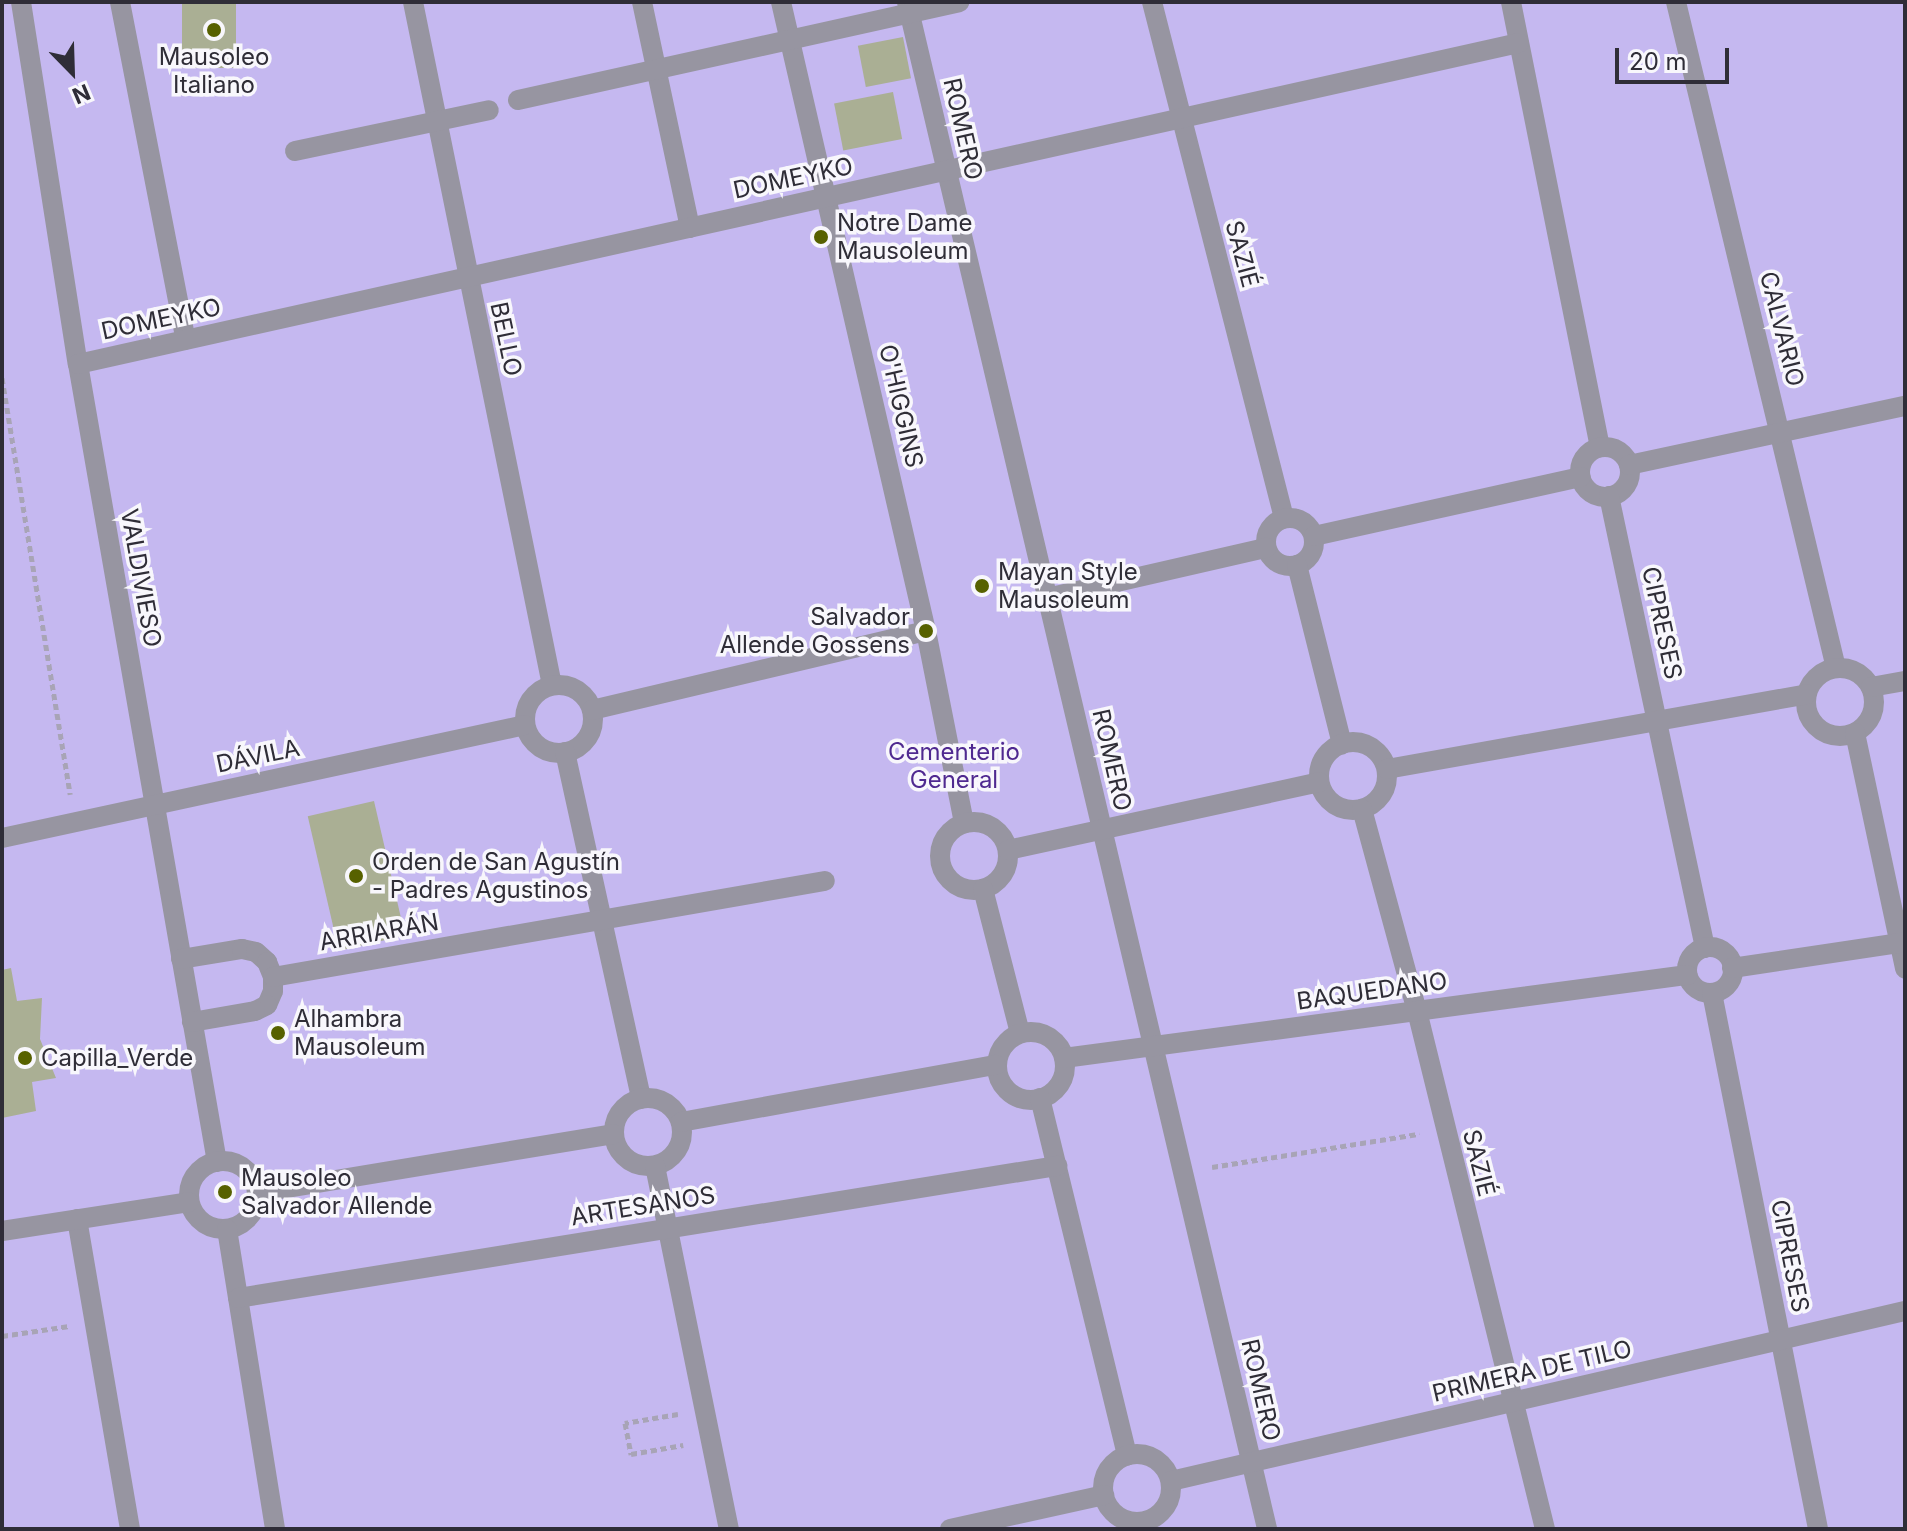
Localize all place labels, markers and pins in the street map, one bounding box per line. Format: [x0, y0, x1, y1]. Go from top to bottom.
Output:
marker: Mausoleo Italiano [205, 21, 223, 39]
place label: Mausoleo Italiano [159, 43, 269, 99]
place label: Notre Dame Mausoleum [837, 209, 973, 265]
marker: Notre Dame Mausoleum [812, 228, 830, 246]
place label: Mayan Style Mausoleum [998, 558, 1138, 614]
marker: Mayan Style Mausoleum [973, 577, 991, 595]
place label: Salvador Allende Gossens [720, 603, 910, 659]
marker: Salvador Allende Gossens [917, 622, 935, 640]
place label: Orden de San Agustín - Padres Agustinos [372, 848, 620, 904]
marker: Orden de San Agustín - Padres Agustinos [347, 867, 365, 885]
place label: Alhambra Mausoleum [294, 1005, 425, 1061]
marker: Alhambra Mausoleum [269, 1024, 287, 1042]
place label: Capilla_Verde [41, 1044, 193, 1072]
marker: Capilla_Verde [16, 1049, 34, 1067]
place label: Mausoleo Salvador Allende [241, 1164, 433, 1220]
marker: Mausoleo Salvador Allende [216, 1183, 234, 1201]

